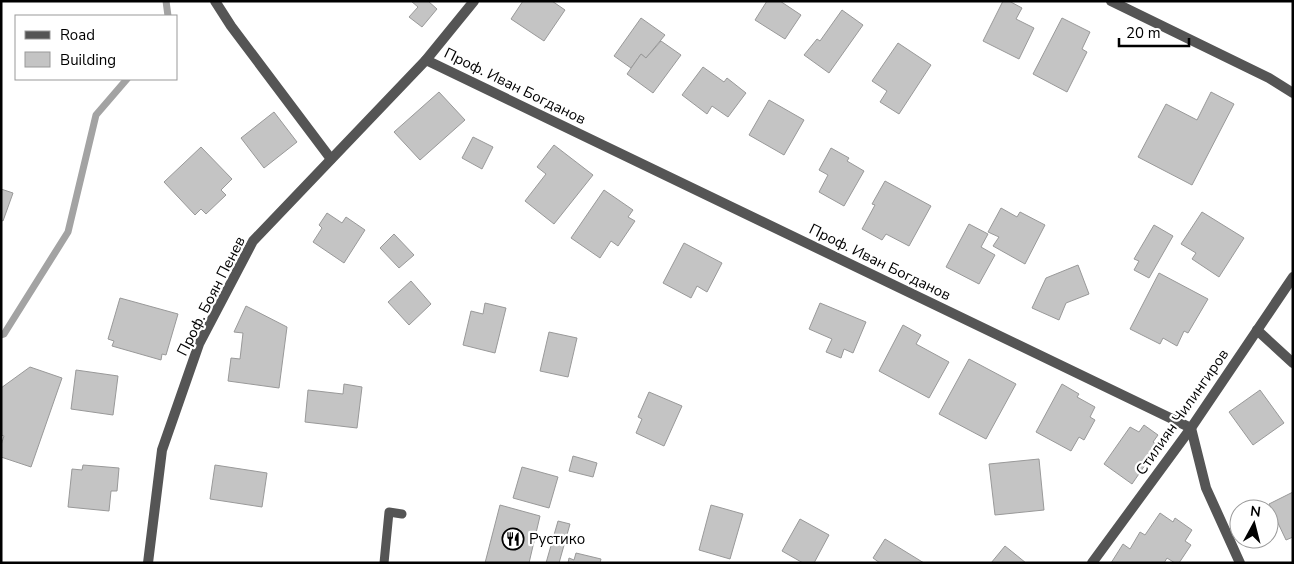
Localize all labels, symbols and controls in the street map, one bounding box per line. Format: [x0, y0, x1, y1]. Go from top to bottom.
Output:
legend [15, 15, 178, 80]
scale bar [1119, 15, 1189, 47]
text: 20 m [1126, 23, 1161, 43]
text: Road [60, 25, 95, 45]
street label: Проф. Иван Богданов [441, 43, 589, 129]
text: Building [60, 50, 116, 70]
street label: Проф. Иван Богданов [806, 219, 954, 305]
street label: Проф. Боян Пенев [172, 233, 250, 359]
street label: Стилиян Чилингиров [1131, 345, 1233, 479]
north arrow [1229, 499, 1279, 549]
text: N [1249, 502, 1262, 522]
restaurant icon: Рустико [501, 527, 525, 551]
place label: Рустико [529, 529, 585, 549]

